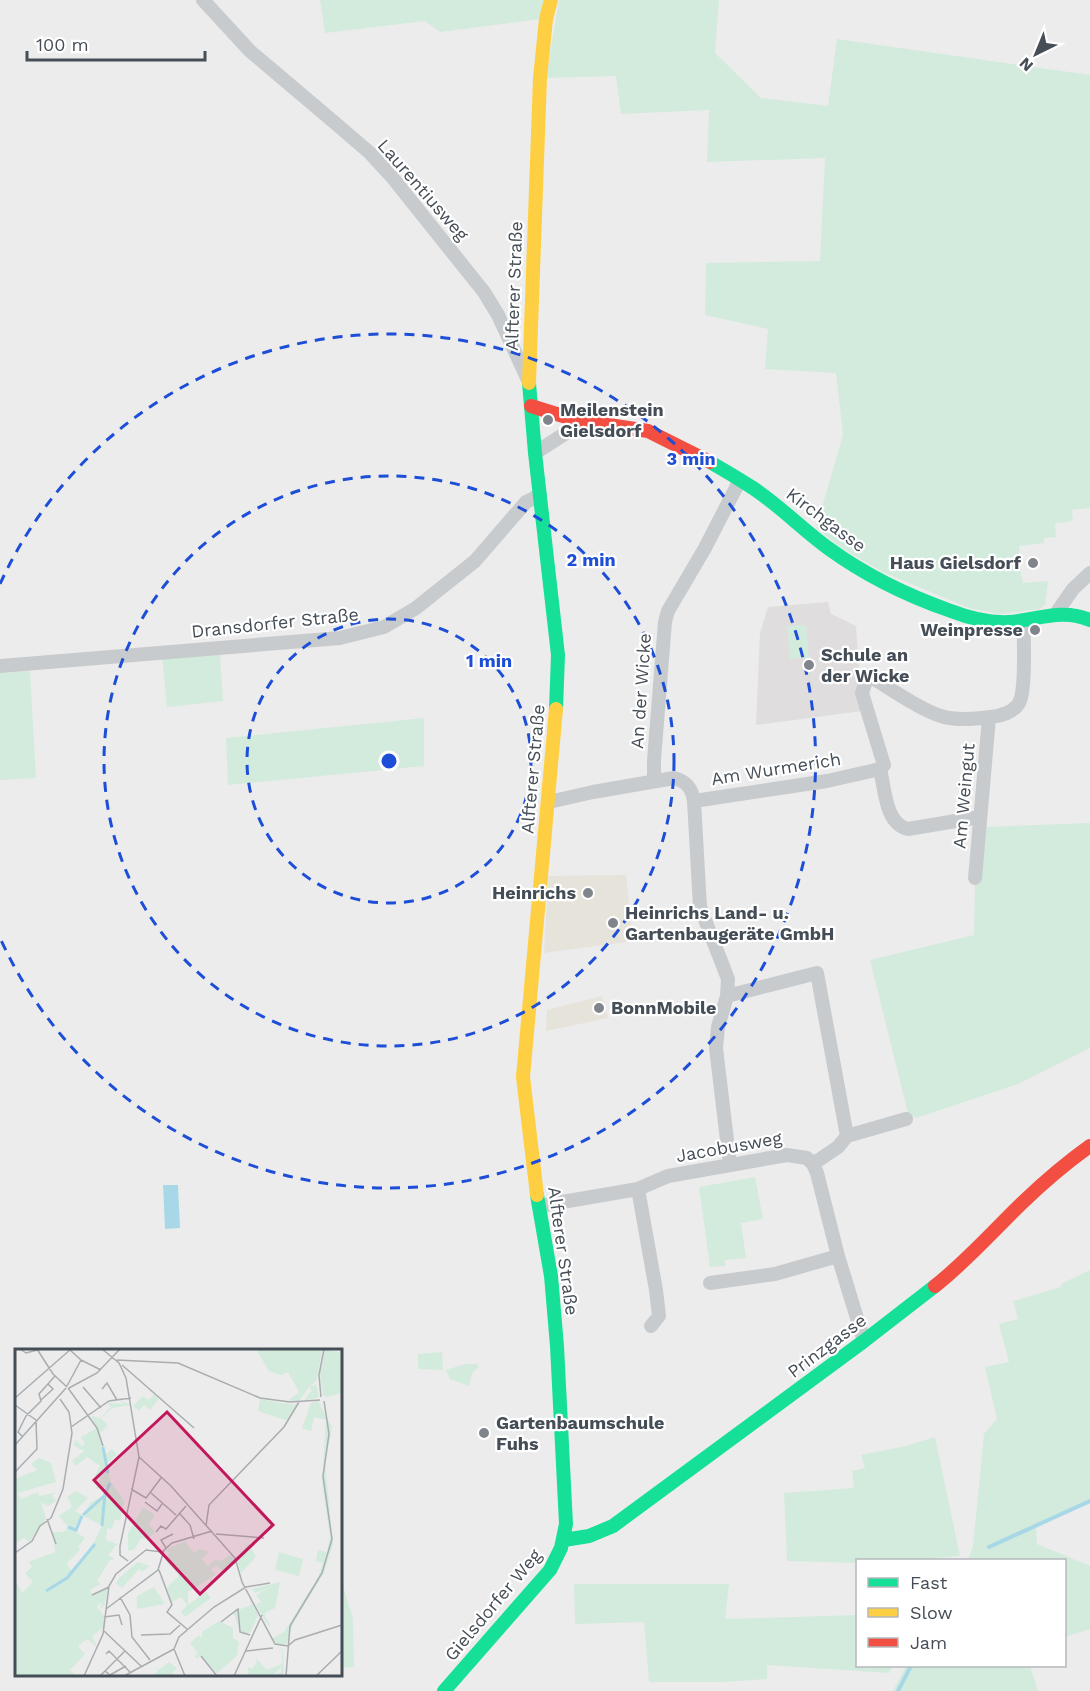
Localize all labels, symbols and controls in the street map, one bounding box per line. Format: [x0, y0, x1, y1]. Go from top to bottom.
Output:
scale bar [27, 24, 206, 62]
north arrow [1006, 24, 1066, 84]
text: 100 m [36, 34, 89, 55]
text: N [1015, 54, 1037, 76]
street label: Laurentiusweg [374, 135, 473, 245]
street label: Alfterer Straße [501, 221, 526, 351]
place label: Meilenstein Gielsdorf [560, 399, 664, 441]
marker: Meilenstein Gielsdorf [541, 413, 555, 427]
text: 3 min [666, 448, 716, 469]
street label: Kirchgasse [782, 483, 870, 556]
text: 2 min [566, 549, 616, 570]
place label: Haus Gielsdorf [890, 552, 1022, 573]
marker: Haus Gielsdorf [1026, 556, 1040, 570]
street label: Dransdorfer Straße [190, 603, 360, 642]
place label: Weinpresse [920, 619, 1023, 640]
marker: Weinpresse [1028, 623, 1042, 637]
street label: An der Wicke [626, 632, 655, 750]
place label: Schule an der Wicke [821, 644, 910, 686]
text: 1 min [466, 650, 512, 671]
marker: Schule an der Wicke [802, 658, 816, 672]
street label: Alfterer Straße [516, 703, 549, 835]
street label: Am Weingut [948, 742, 979, 850]
street label: Am Wurmerich [710, 748, 842, 789]
centre of rings [379, 751, 399, 771]
place label: Heinrichs [492, 882, 576, 903]
marker: Heinrichs [581, 886, 595, 900]
place label: Heinrichs Land- u. Gartenbaugeräte GmbH [625, 902, 834, 944]
marker: Heinrichs Land- u. Gartenbaugeräte GmbH [606, 916, 620, 930]
place label: BonnMobile [611, 997, 716, 1018]
marker: BonnMobile [592, 1001, 606, 1015]
street label: Jacobusweg [674, 1127, 784, 1166]
street label: Alfterer Straße [544, 1185, 583, 1317]
street label: Prinzgasse [783, 1309, 870, 1382]
inset map [15, 1349, 342, 1676]
place label: Gartenbaumschule Fuhs [496, 1412, 664, 1454]
marker: Gartenbaumschule Fuhs [477, 1426, 491, 1440]
street label: Gielsdorfer Weg [440, 1544, 546, 1665]
legend [856, 1559, 1066, 1667]
text: Fast [910, 1572, 948, 1593]
text: Slow [910, 1602, 953, 1623]
text: Jam [910, 1632, 947, 1653]

